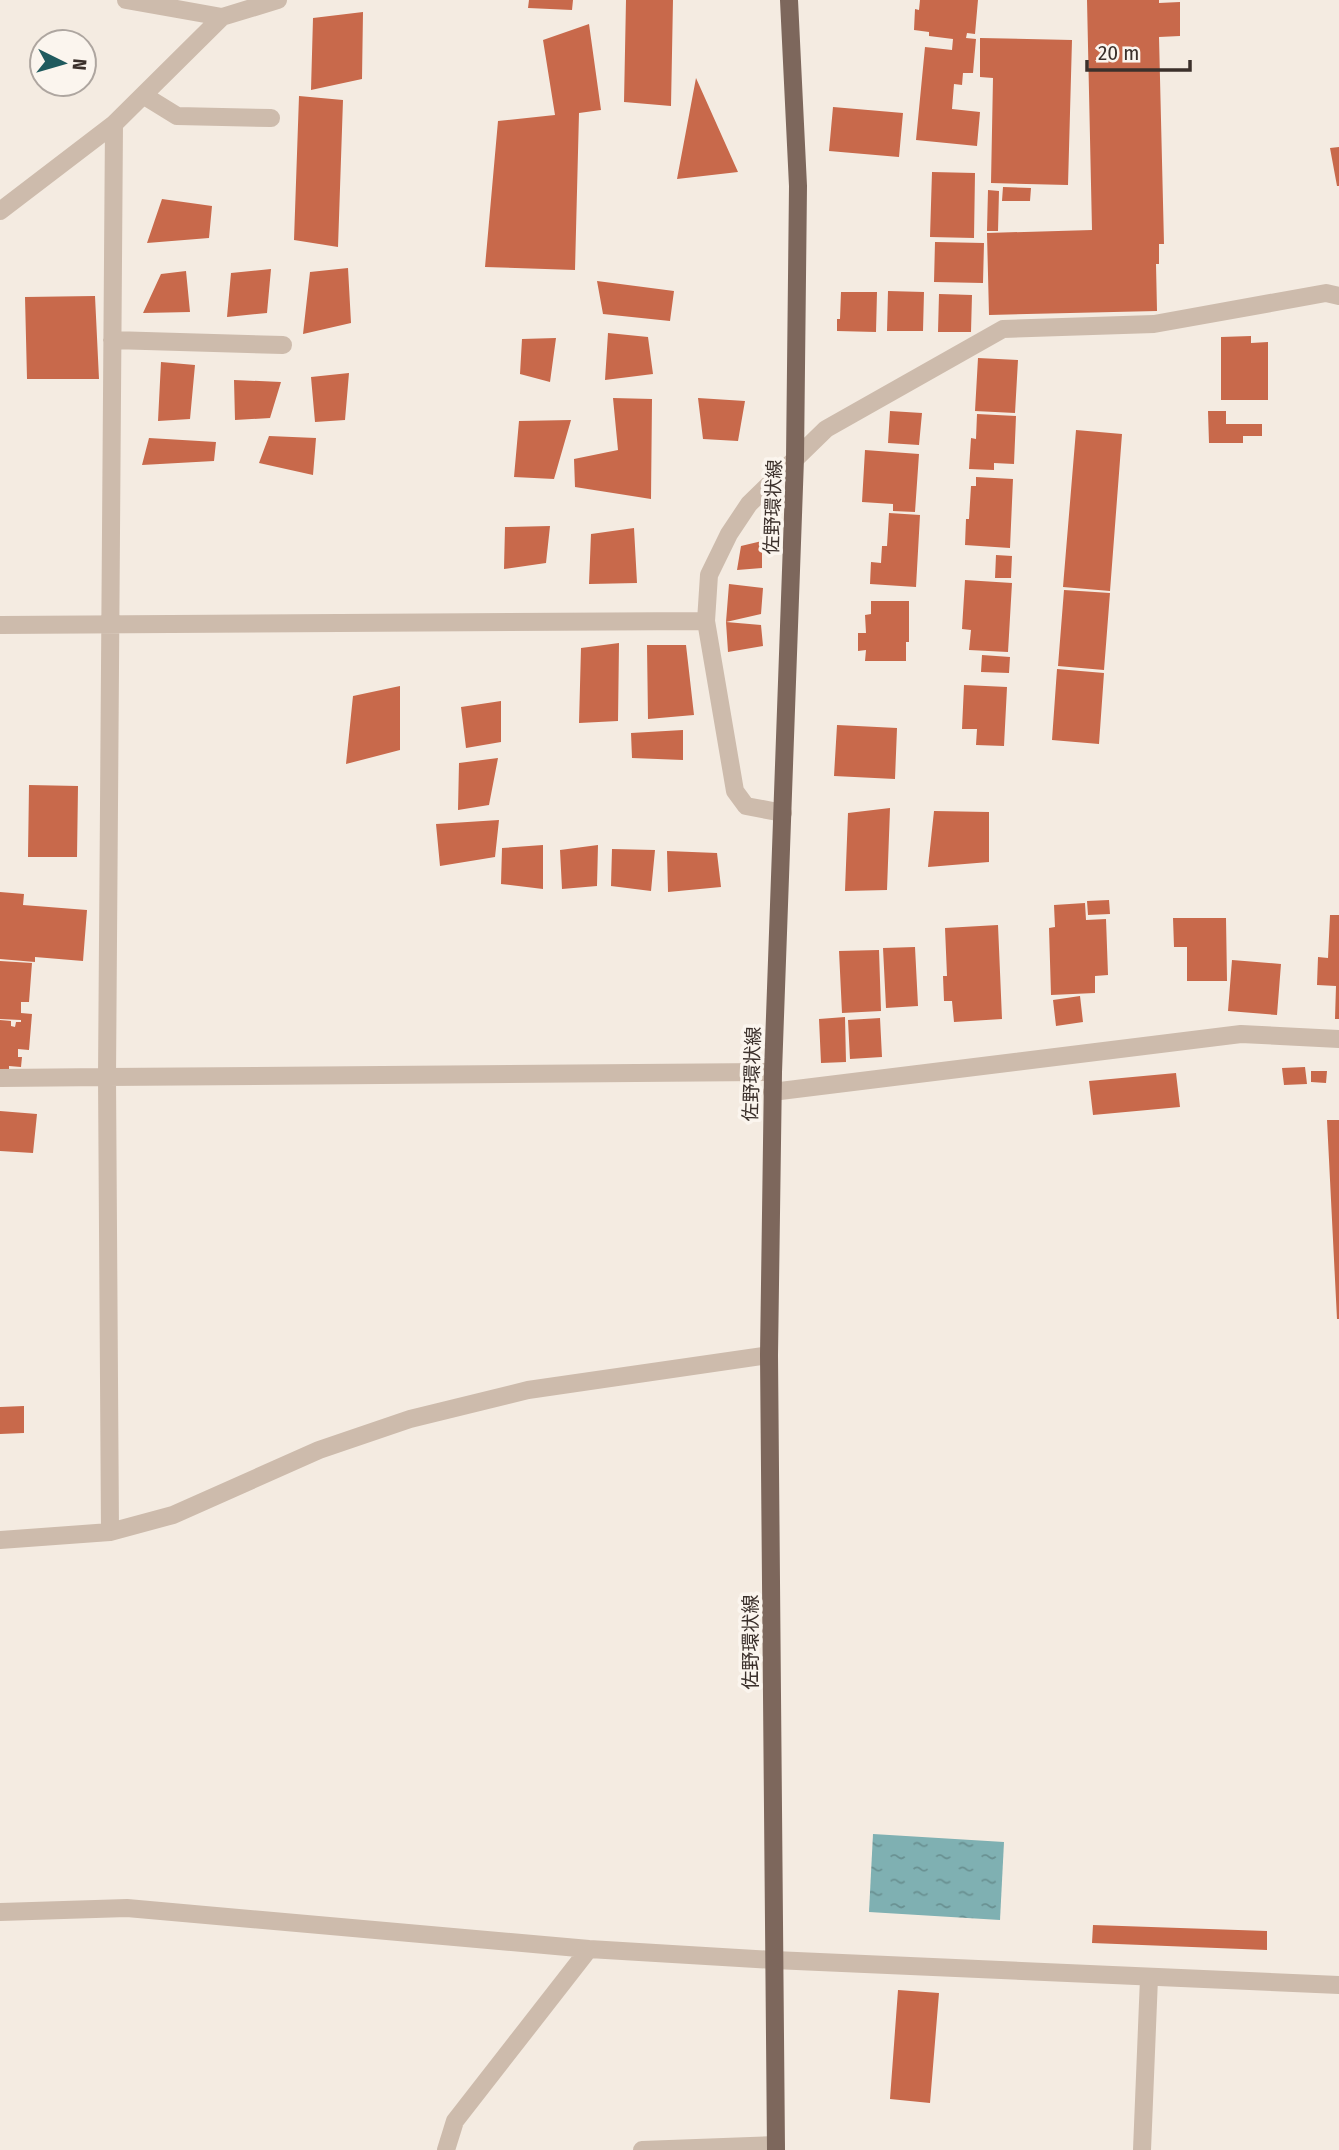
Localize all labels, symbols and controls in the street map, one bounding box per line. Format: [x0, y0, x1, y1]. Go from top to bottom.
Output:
north arrow [28, 28, 98, 98]
scale bar [1087, 28, 1190, 72]
text: 20 m [1098, 40, 1139, 66]
text: N [67, 58, 91, 71]
street label: 佐野環状線 [760, 459, 786, 555]
street label: 佐野環状線 [739, 1026, 765, 1122]
street label: 佐野環状線 [739, 1594, 762, 1690]

